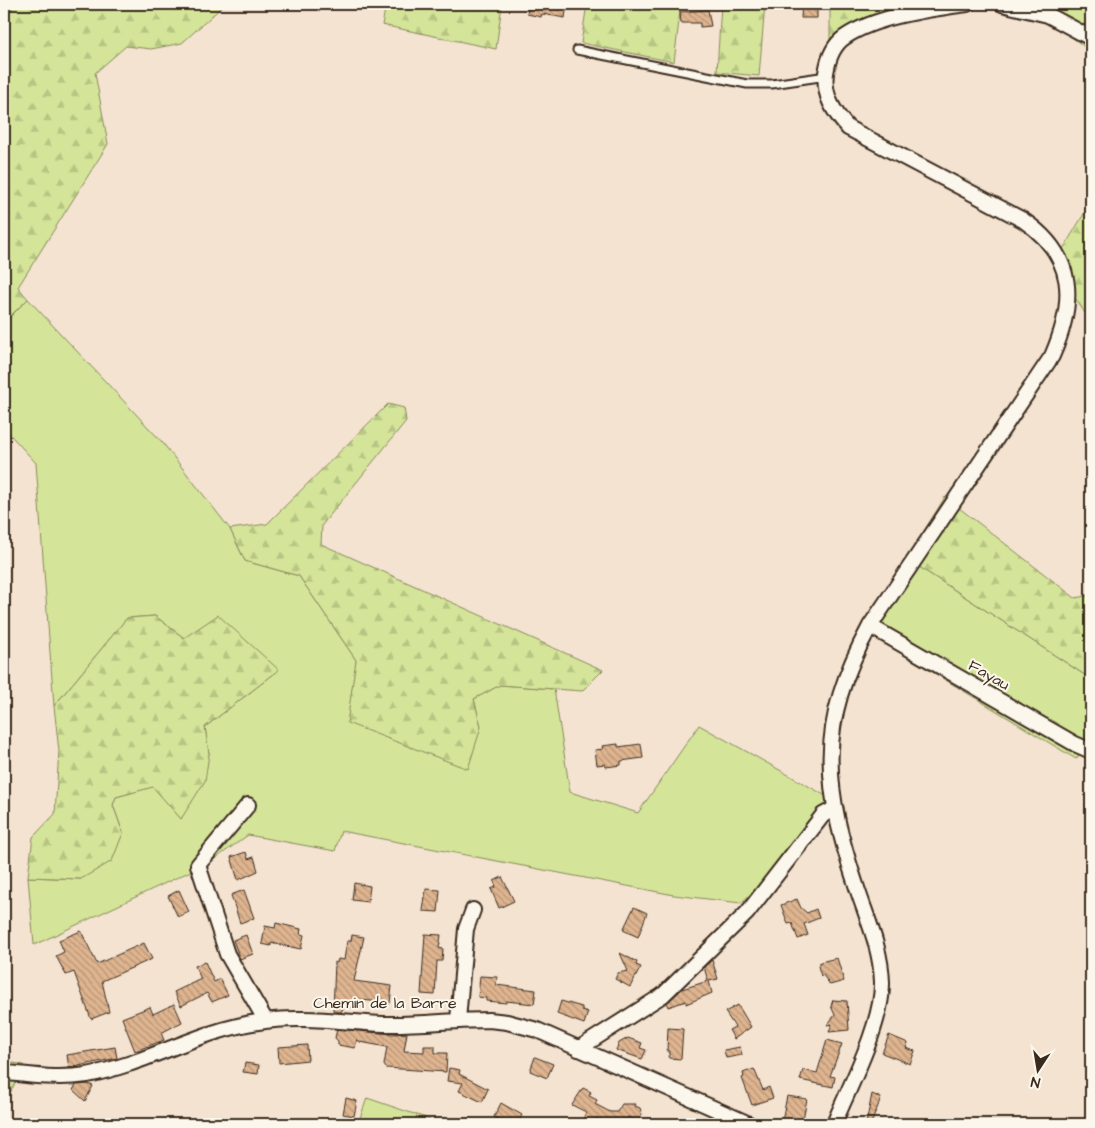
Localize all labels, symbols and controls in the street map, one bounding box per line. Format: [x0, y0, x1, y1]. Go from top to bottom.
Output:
street label: Fayau [964, 654, 1014, 696]
street label: Chemin de la Barre [313, 992, 457, 1014]
north arrow [1012, 1046, 1062, 1096]
text: N [1029, 1071, 1042, 1092]

